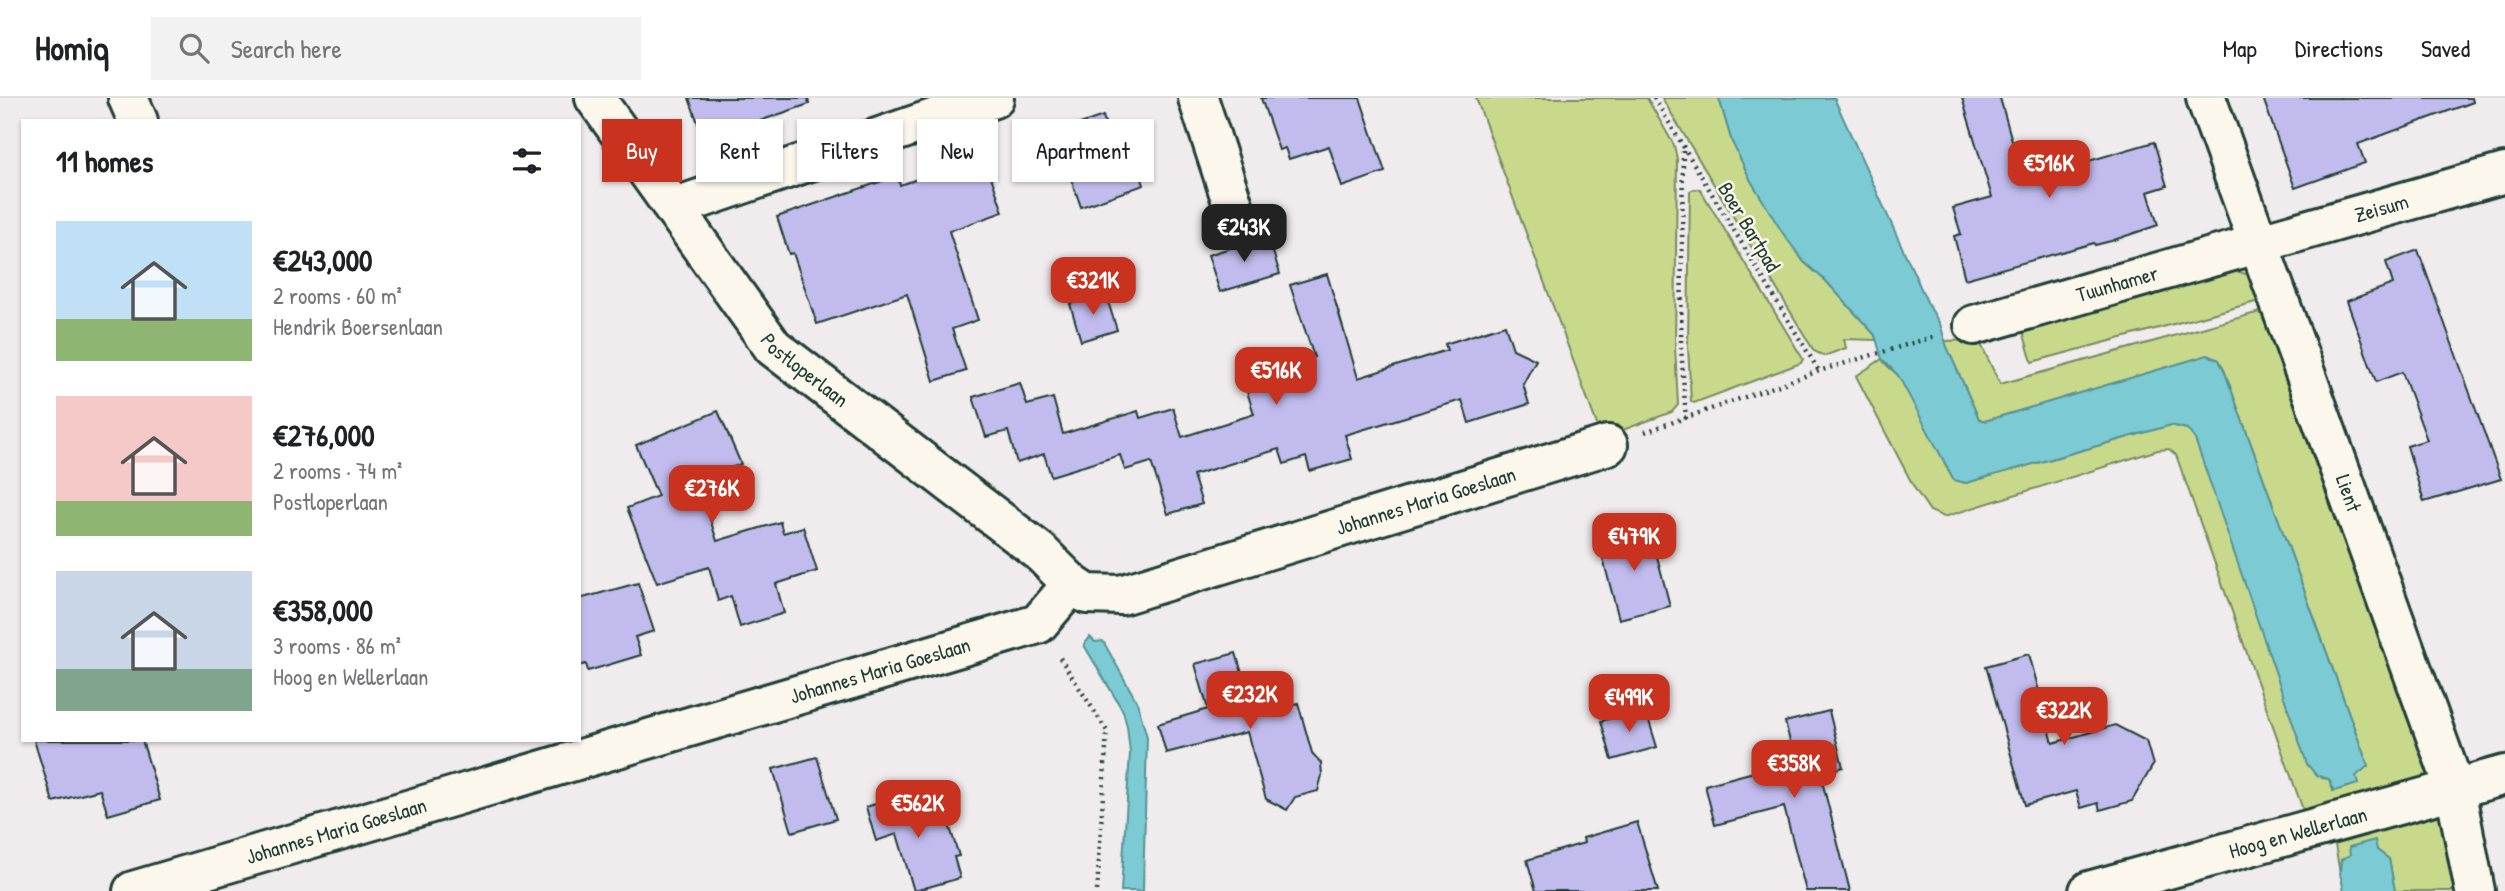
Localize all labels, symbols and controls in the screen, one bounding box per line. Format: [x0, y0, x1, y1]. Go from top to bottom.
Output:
search box [151, 17, 641, 80]
text: Homiq [35, 26, 109, 70]
icon: search [175, 29, 213, 67]
text: Search here [231, 31, 342, 66]
text: Map [2223, 32, 2257, 64]
text: Directions [2295, 32, 2383, 64]
text: Saved [2421, 32, 2470, 64]
chip: Buy [602, 119, 682, 182]
chip: Rent [696, 119, 783, 182]
chip: Filters [797, 119, 903, 182]
chip: New [917, 119, 998, 182]
chip: Apartment [1012, 119, 1154, 182]
pin: €516K [2000, 140, 2098, 200]
text: 11 homes [56, 141, 153, 181]
icon: filters [508, 142, 546, 180]
text: €516K [2024, 147, 2074, 178]
street label: Boer Bartpad [1711, 176, 1788, 277]
street label: Zeisum [2351, 186, 2412, 229]
pin: €243K [1195, 204, 1293, 264]
text: €243K [1218, 211, 1270, 242]
text: €243,000 [273, 240, 373, 280]
icon: home [112, 249, 196, 333]
pin: €321K [1044, 258, 1142, 317]
street label: Tuunhamer [2073, 258, 2161, 309]
text: €321K [1067, 264, 1119, 295]
text: 2 rooms · 60 m² [273, 280, 402, 311]
text: Hendrik Boersenlaan [273, 311, 443, 342]
street label: Postloperlaan [754, 327, 855, 414]
pin: €516K [1227, 348, 1325, 407]
text: €516K [1251, 354, 1301, 385]
text: €276,000 [273, 415, 375, 455]
icon: home [112, 424, 196, 508]
text: 2 rooms · 74 m² [273, 455, 402, 486]
street label: Johannes Maria Goeslaan [1332, 459, 1519, 542]
pin: €276K [663, 466, 761, 525]
street label: Lient [2329, 470, 2369, 516]
text: €276K [685, 472, 739, 503]
text: Postloperlaan [273, 486, 388, 517]
pin: €479K [1585, 514, 1683, 573]
text: €479K [1608, 520, 1660, 551]
text: €358,000 [273, 590, 373, 630]
icon: home [112, 599, 196, 683]
text: 3 rooms · 86 m² [273, 630, 401, 661]
street label: Johannes Maria Goeslaan [786, 630, 974, 710]
text: Hoog en Wellerlaan [273, 661, 428, 692]
pin: €232K [1201, 672, 1299, 731]
pin: €499K [1580, 674, 1678, 734]
text: €232K [1223, 678, 1277, 709]
text: €499K [1605, 681, 1653, 712]
pin: €322K [2015, 688, 2113, 747]
text: €322K [2037, 694, 2091, 725]
pin: €358K [1745, 740, 1843, 800]
text: €358K [1767, 747, 1821, 778]
pin: €562K [869, 780, 967, 840]
text: €562K [892, 787, 944, 818]
street label: Johannes Maria Goeslaan [243, 790, 430, 871]
street label: Hoog en Wellerlaan [2226, 799, 2370, 865]

